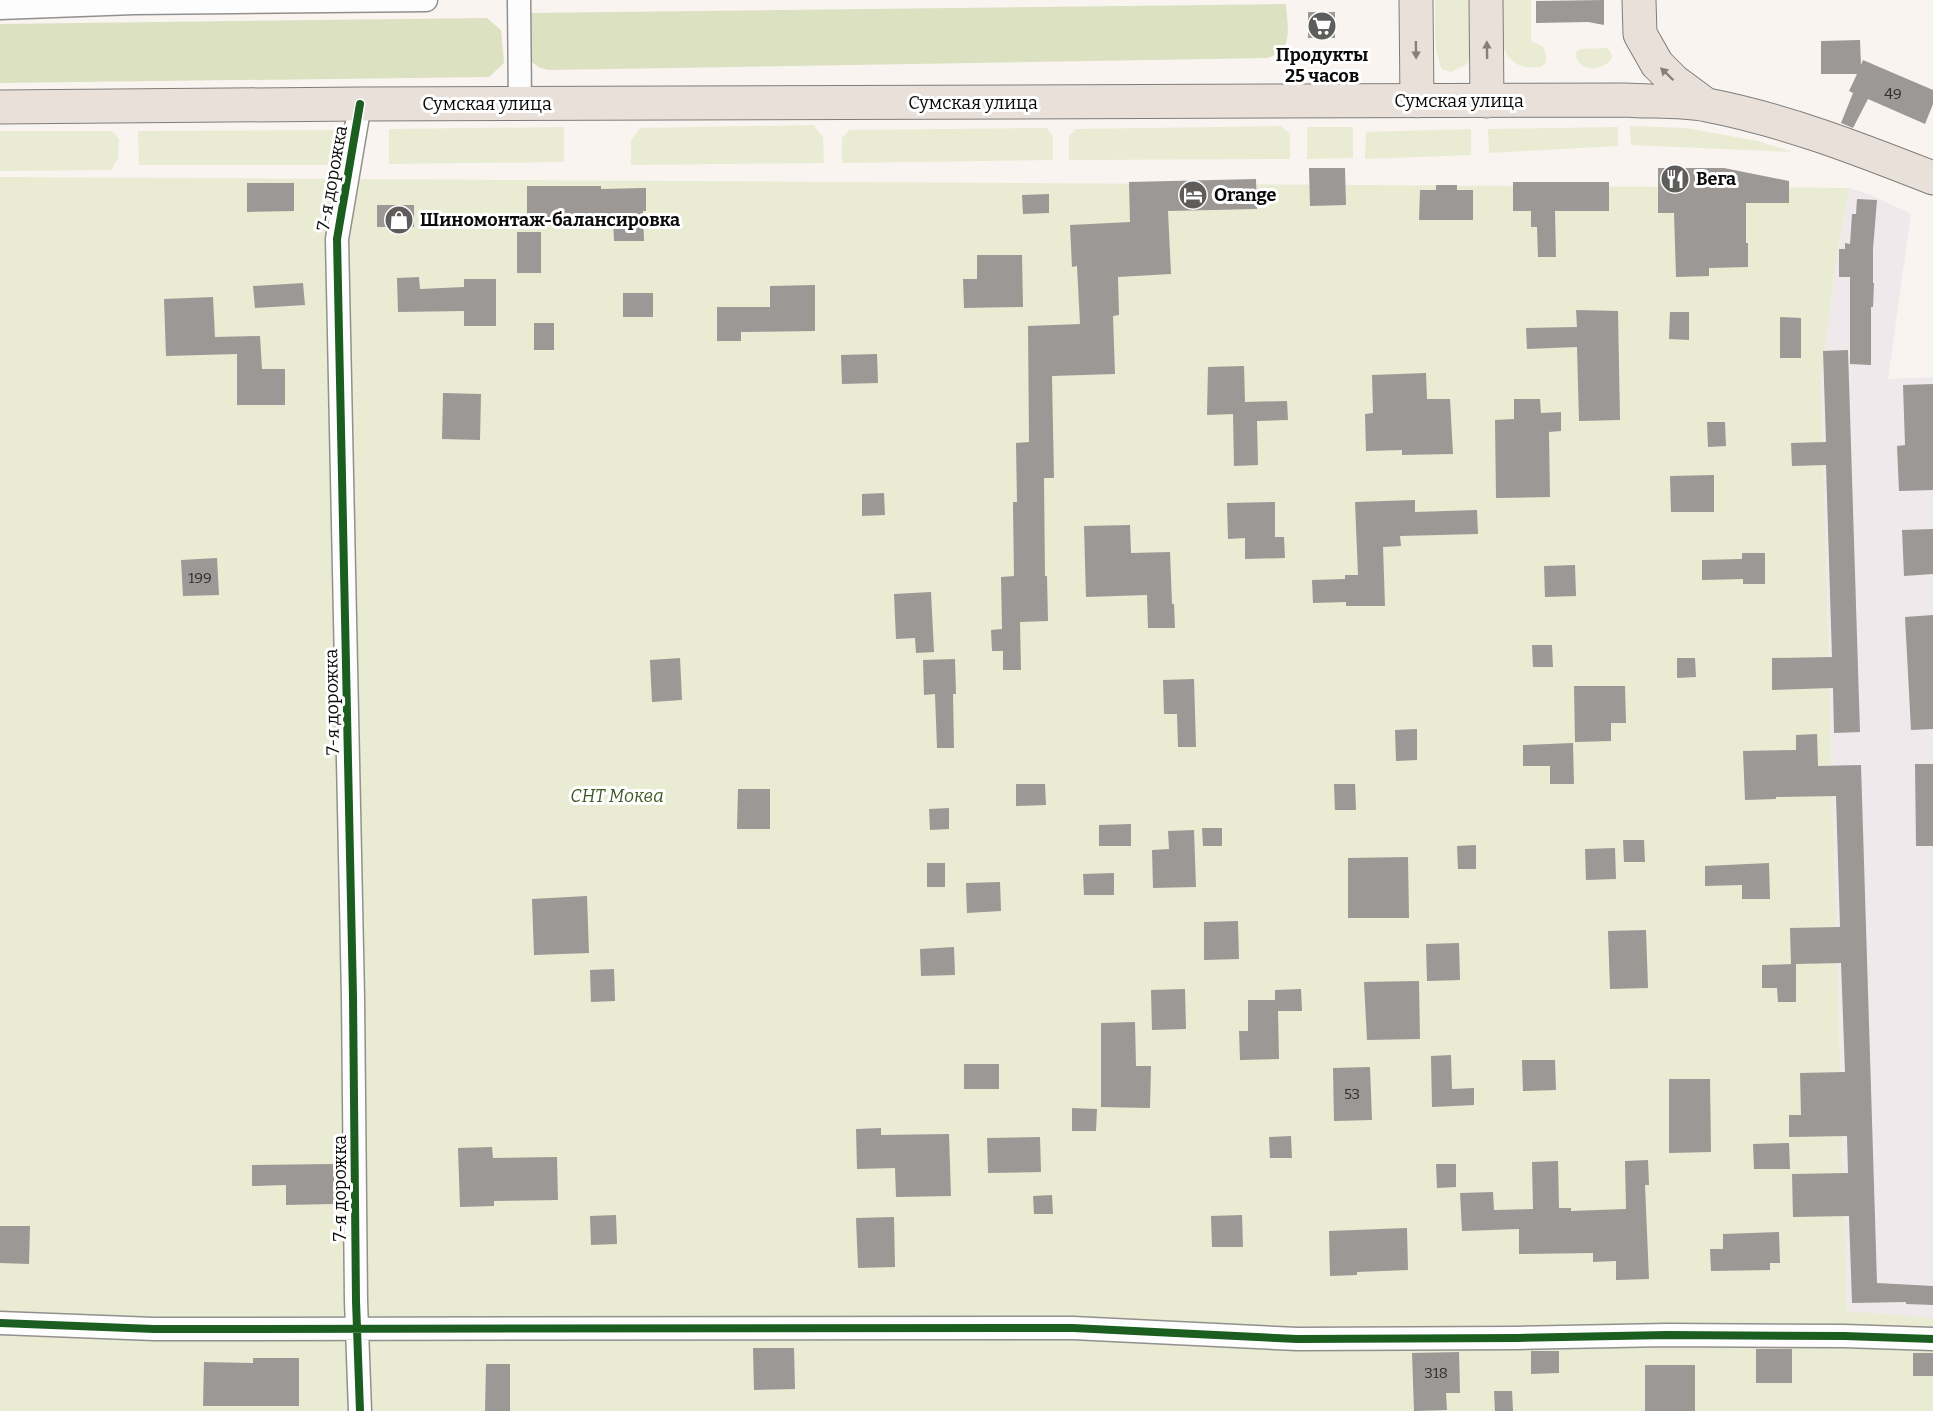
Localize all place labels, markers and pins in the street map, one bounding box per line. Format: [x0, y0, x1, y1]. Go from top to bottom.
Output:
supermarket icon: Продукты 25 часов [1306, 10, 1338, 42]
place label: Продукты 25 часов [1276, 44, 1368, 87]
restaurant icon: Вега [1659, 163, 1691, 195]
place label: Вега [1696, 168, 1736, 190]
hotel icon: Orange [1177, 179, 1209, 211]
place label: Orange [1214, 184, 1277, 206]
shop icon: Шиномонтаж-балансировка [383, 204, 415, 236]
place label: Шиномонтаж-балансировка [420, 209, 680, 231]

